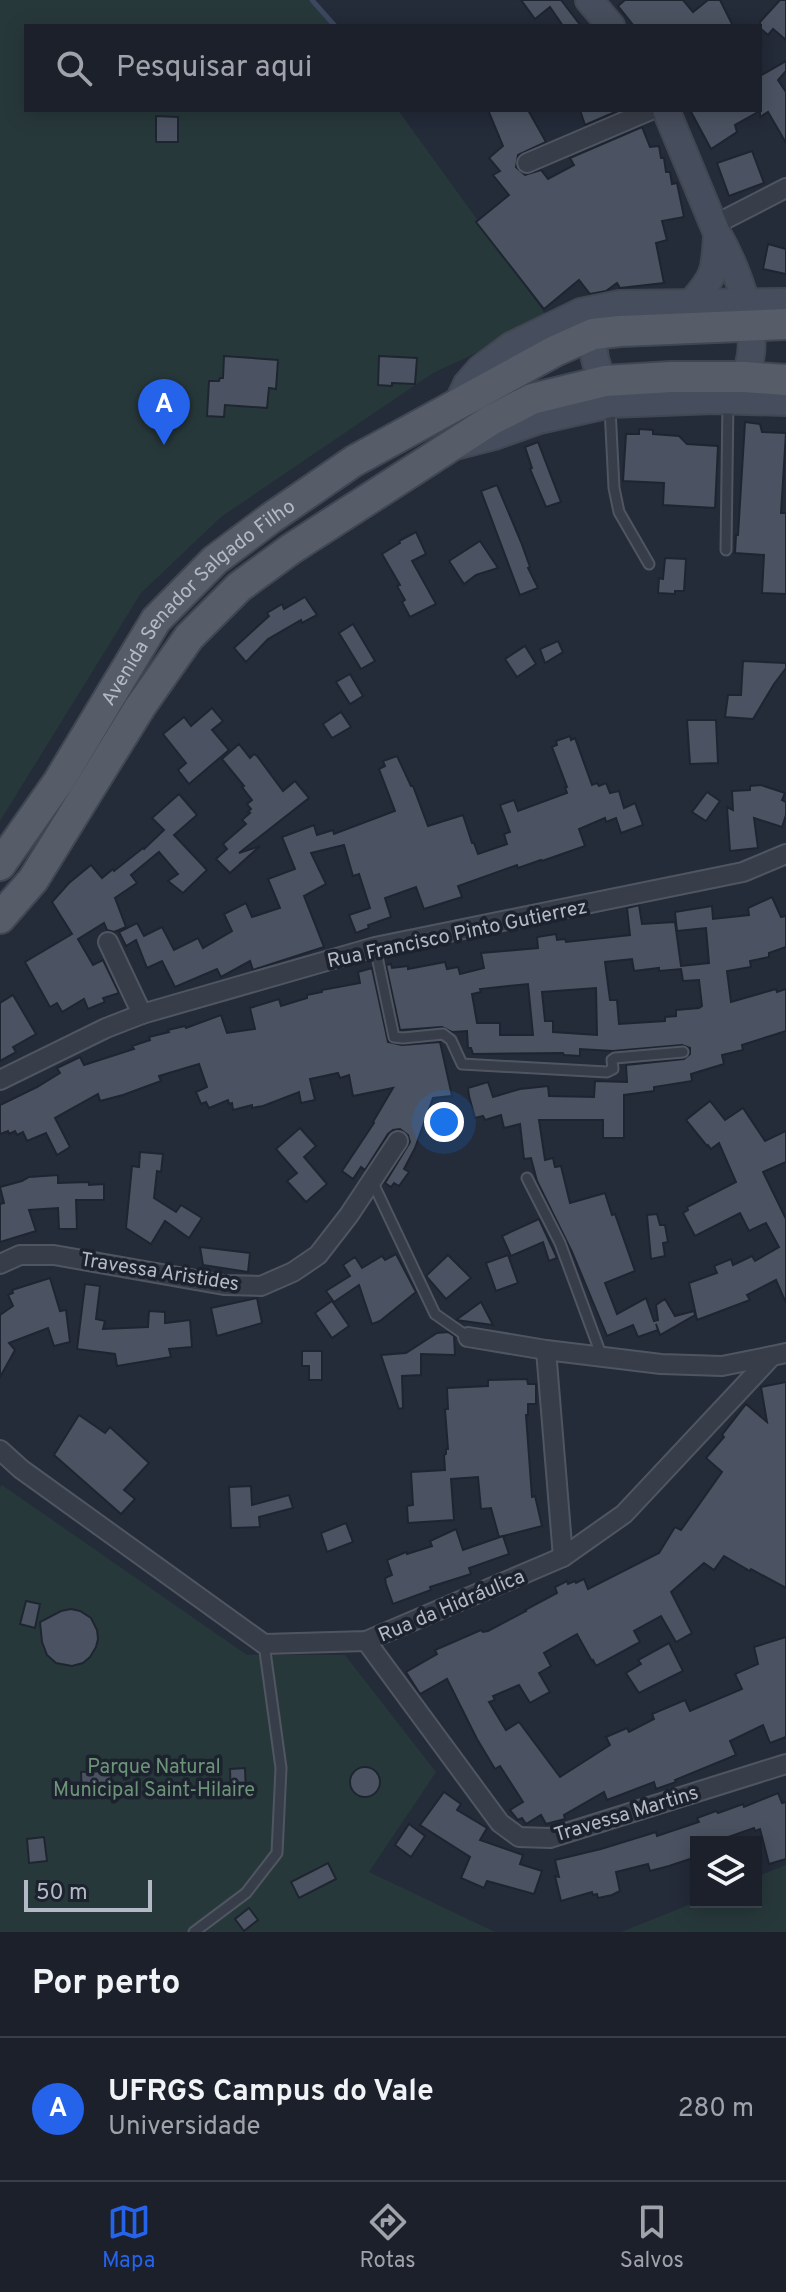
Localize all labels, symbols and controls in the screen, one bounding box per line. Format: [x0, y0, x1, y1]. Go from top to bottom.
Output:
search box [24, 24, 762, 112]
icon: search [52, 46, 96, 90]
text: Pesquisar aqui [116, 50, 312, 87]
pin: A [138, 379, 190, 445]
street label: Avenida Senador Salgado Filho [96, 494, 301, 711]
street label: Rua Francisco Pinto Gutierrez [325, 895, 590, 975]
your location [424, 1102, 464, 1142]
street label: Travessa Aristides [78, 1248, 241, 1298]
street label: Rua da Hidráulica [375, 1564, 529, 1649]
park label: Parque Natural Municipal Saint-Hilaire [53, 1755, 255, 1804]
street label: Travessa Martins [551, 1781, 702, 1849]
map controls [690, 1836, 762, 1908]
button: layers [690, 1836, 762, 1908]
scale bar [24, 1876, 152, 1912]
text: 50 m [36, 1880, 88, 1907]
text: Por perto [32, 1963, 181, 2006]
text: UFRGS Campus do Vale [108, 2074, 434, 2111]
text: A [49, 2093, 67, 2126]
text: 280 m [678, 2093, 754, 2126]
text: Universidade [108, 2111, 261, 2144]
tab: Mapa [102, 2200, 155, 2275]
tab: Rotas [360, 2200, 416, 2275]
tab: Salvos [620, 2200, 684, 2275]

